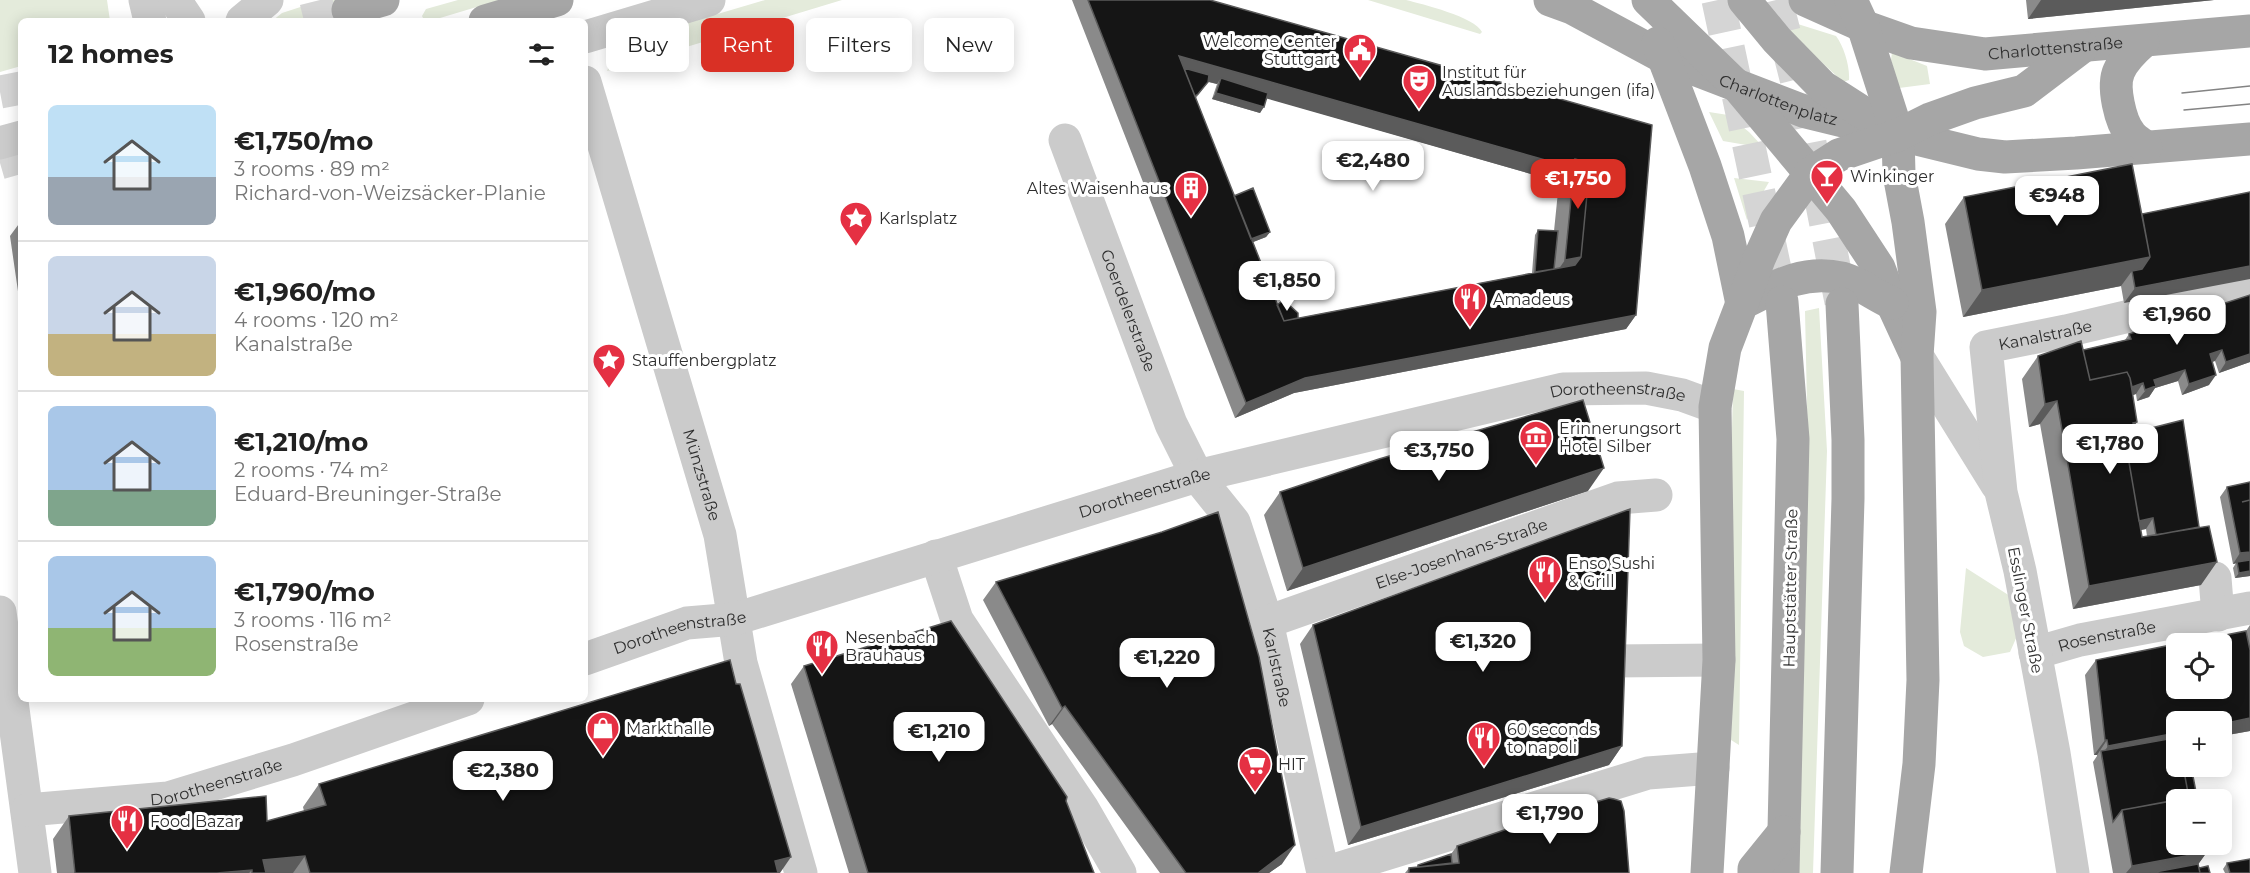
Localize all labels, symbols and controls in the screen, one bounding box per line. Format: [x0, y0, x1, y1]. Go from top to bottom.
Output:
chip: Buy [606, 18, 689, 72]
chip: Rent [701, 18, 794, 72]
chip: Filters [806, 18, 912, 72]
chip: New [924, 18, 1014, 72]
place label: Welcome Center Stuttgart [1203, 32, 1338, 69]
public building icon: Welcome Center Stuttgart [1342, 32, 1378, 79]
street label: Charlottenstraße [1987, 33, 2124, 64]
text: 12 homes [48, 38, 174, 70]
icon: filters [525, 38, 558, 71]
theatre icon: Institut für Auslandsbeziehungen (ifa) [1401, 63, 1437, 110]
place label: Institut für Auslandsbeziehungen (ifa) [1442, 63, 1655, 100]
street label: Charlottenplatz [1716, 70, 1840, 129]
text: €1,750/mo [234, 125, 373, 157]
icon: home [96, 129, 168, 201]
pin: €2,480 [1324, 141, 1422, 192]
text: €2,480 [1336, 148, 1410, 172]
text: 3 rooms · 89 m² [234, 157, 390, 181]
bar icon: Winkinger [1809, 158, 1845, 205]
pin: €1,750 [1529, 159, 1627, 210]
text: €1,750 [1545, 166, 1611, 190]
place label: Winkinger [1850, 167, 1934, 186]
building icon: Altes Waisenhaus [1173, 170, 1209, 217]
pin: €948 [2021, 176, 2093, 227]
place label: Altes Waisenhaus [1027, 179, 1168, 198]
text: Richard-von-Weizsäcker-Planie [234, 181, 546, 205]
text: €948 [2029, 183, 2085, 207]
place icon: Karlsplatz [838, 200, 874, 247]
place label: Karlsplatz [879, 209, 957, 228]
street label: Goerdelerstraße [1097, 247, 1160, 374]
pin: €1,850 [1238, 261, 1336, 312]
text: €1,850 [1253, 268, 1321, 292]
text: €1,960/mo [234, 276, 376, 308]
icon: home [96, 280, 168, 352]
restaurant icon: Amadeus [1452, 281, 1488, 328]
place label: Amadeus [1493, 290, 1570, 309]
pin: €1,960 [2128, 295, 2226, 346]
text: €1,960 [2143, 302, 2211, 326]
text: 4 rooms · 120 m² [234, 308, 399, 332]
street label: Kanalstraße [1997, 316, 2094, 354]
text: Kanalstraße [234, 332, 353, 356]
place icon: Stauffenbergplatz [591, 342, 627, 389]
place label: Stauffenbergplatz [632, 351, 776, 370]
street label: Dorotheenstraße [1548, 379, 1687, 406]
museum icon: Erinnerungsort Hotel Silber [1518, 419, 1554, 466]
place label: Erinnerungsort Hotel Silber [1559, 419, 1682, 456]
pin: €1,780 [2061, 424, 2159, 475]
text: €1,210/mo [234, 426, 368, 458]
street label: Münzstraße [679, 427, 724, 523]
icon: home [96, 430, 168, 502]
pin: €3,750 [1390, 431, 1488, 482]
text: €1,780 [2076, 431, 2144, 455]
text: €3,750 [1404, 438, 1474, 462]
text: 2 rooms · 74 m² [234, 458, 389, 482]
street label: Dorotheenstraße [1076, 464, 1212, 522]
text: Eduard-Breuninger-Straße [234, 482, 502, 506]
street label: Hauptstätter Straße [1780, 509, 1801, 667]
street label: Else-Josenhans-Straße [1373, 515, 1550, 593]
street label: Esslinger Straße [2004, 545, 2047, 675]
restaurant icon: Enso Sushi & Grill [1527, 554, 1563, 601]
place label: Enso Sushi & Grill [1568, 554, 1655, 591]
text: €1,790/mo [234, 576, 375, 608]
icon: home [96, 580, 168, 652]
street label: Dorotheenstraße [611, 607, 749, 658]
text: 3 rooms · 116 m² [234, 608, 392, 632]
street label: Rosenstraße [2056, 617, 2158, 656]
pin: €1,320 [1434, 622, 1532, 673]
street label: Karlstraße [1259, 626, 1295, 709]
restaurant icon: Nesenbach Brauhaus [804, 628, 840, 675]
place label: Nesenbach Brauhaus [845, 628, 936, 665]
text: €1,320 [1450, 629, 1516, 653]
text: Rosenstraße [234, 632, 359, 656]
map controls [2166, 633, 2232, 855]
button: locate [2166, 633, 2232, 699]
pin: €1,220 [1118, 638, 1216, 689]
text: €1,220 [1134, 645, 1200, 669]
shop icon: Markthalle [585, 710, 621, 757]
button: + [2166, 711, 2232, 777]
pin: €1,210 [890, 712, 988, 763]
place label: Markthalle [626, 719, 712, 738]
text: €1,210 [908, 719, 970, 743]
restaurant icon: 60 seconds to napoli [1466, 720, 1502, 767]
place label: 60 seconds to napoli [1507, 720, 1598, 757]
supermarket icon: HIT [1237, 746, 1273, 793]
pin: €2,380 [454, 751, 552, 802]
street label: Dorotheenstraße [149, 755, 285, 809]
place label: HIT [1278, 755, 1306, 774]
text: €2,380 [467, 758, 539, 782]
button: − [2166, 789, 2232, 855]
pin: €1,790 [1501, 794, 1599, 845]
text: €1,790 [1516, 801, 1584, 825]
restaurant icon: Food Bazar [109, 803, 145, 850]
place label: Food Bazar [150, 812, 241, 831]

